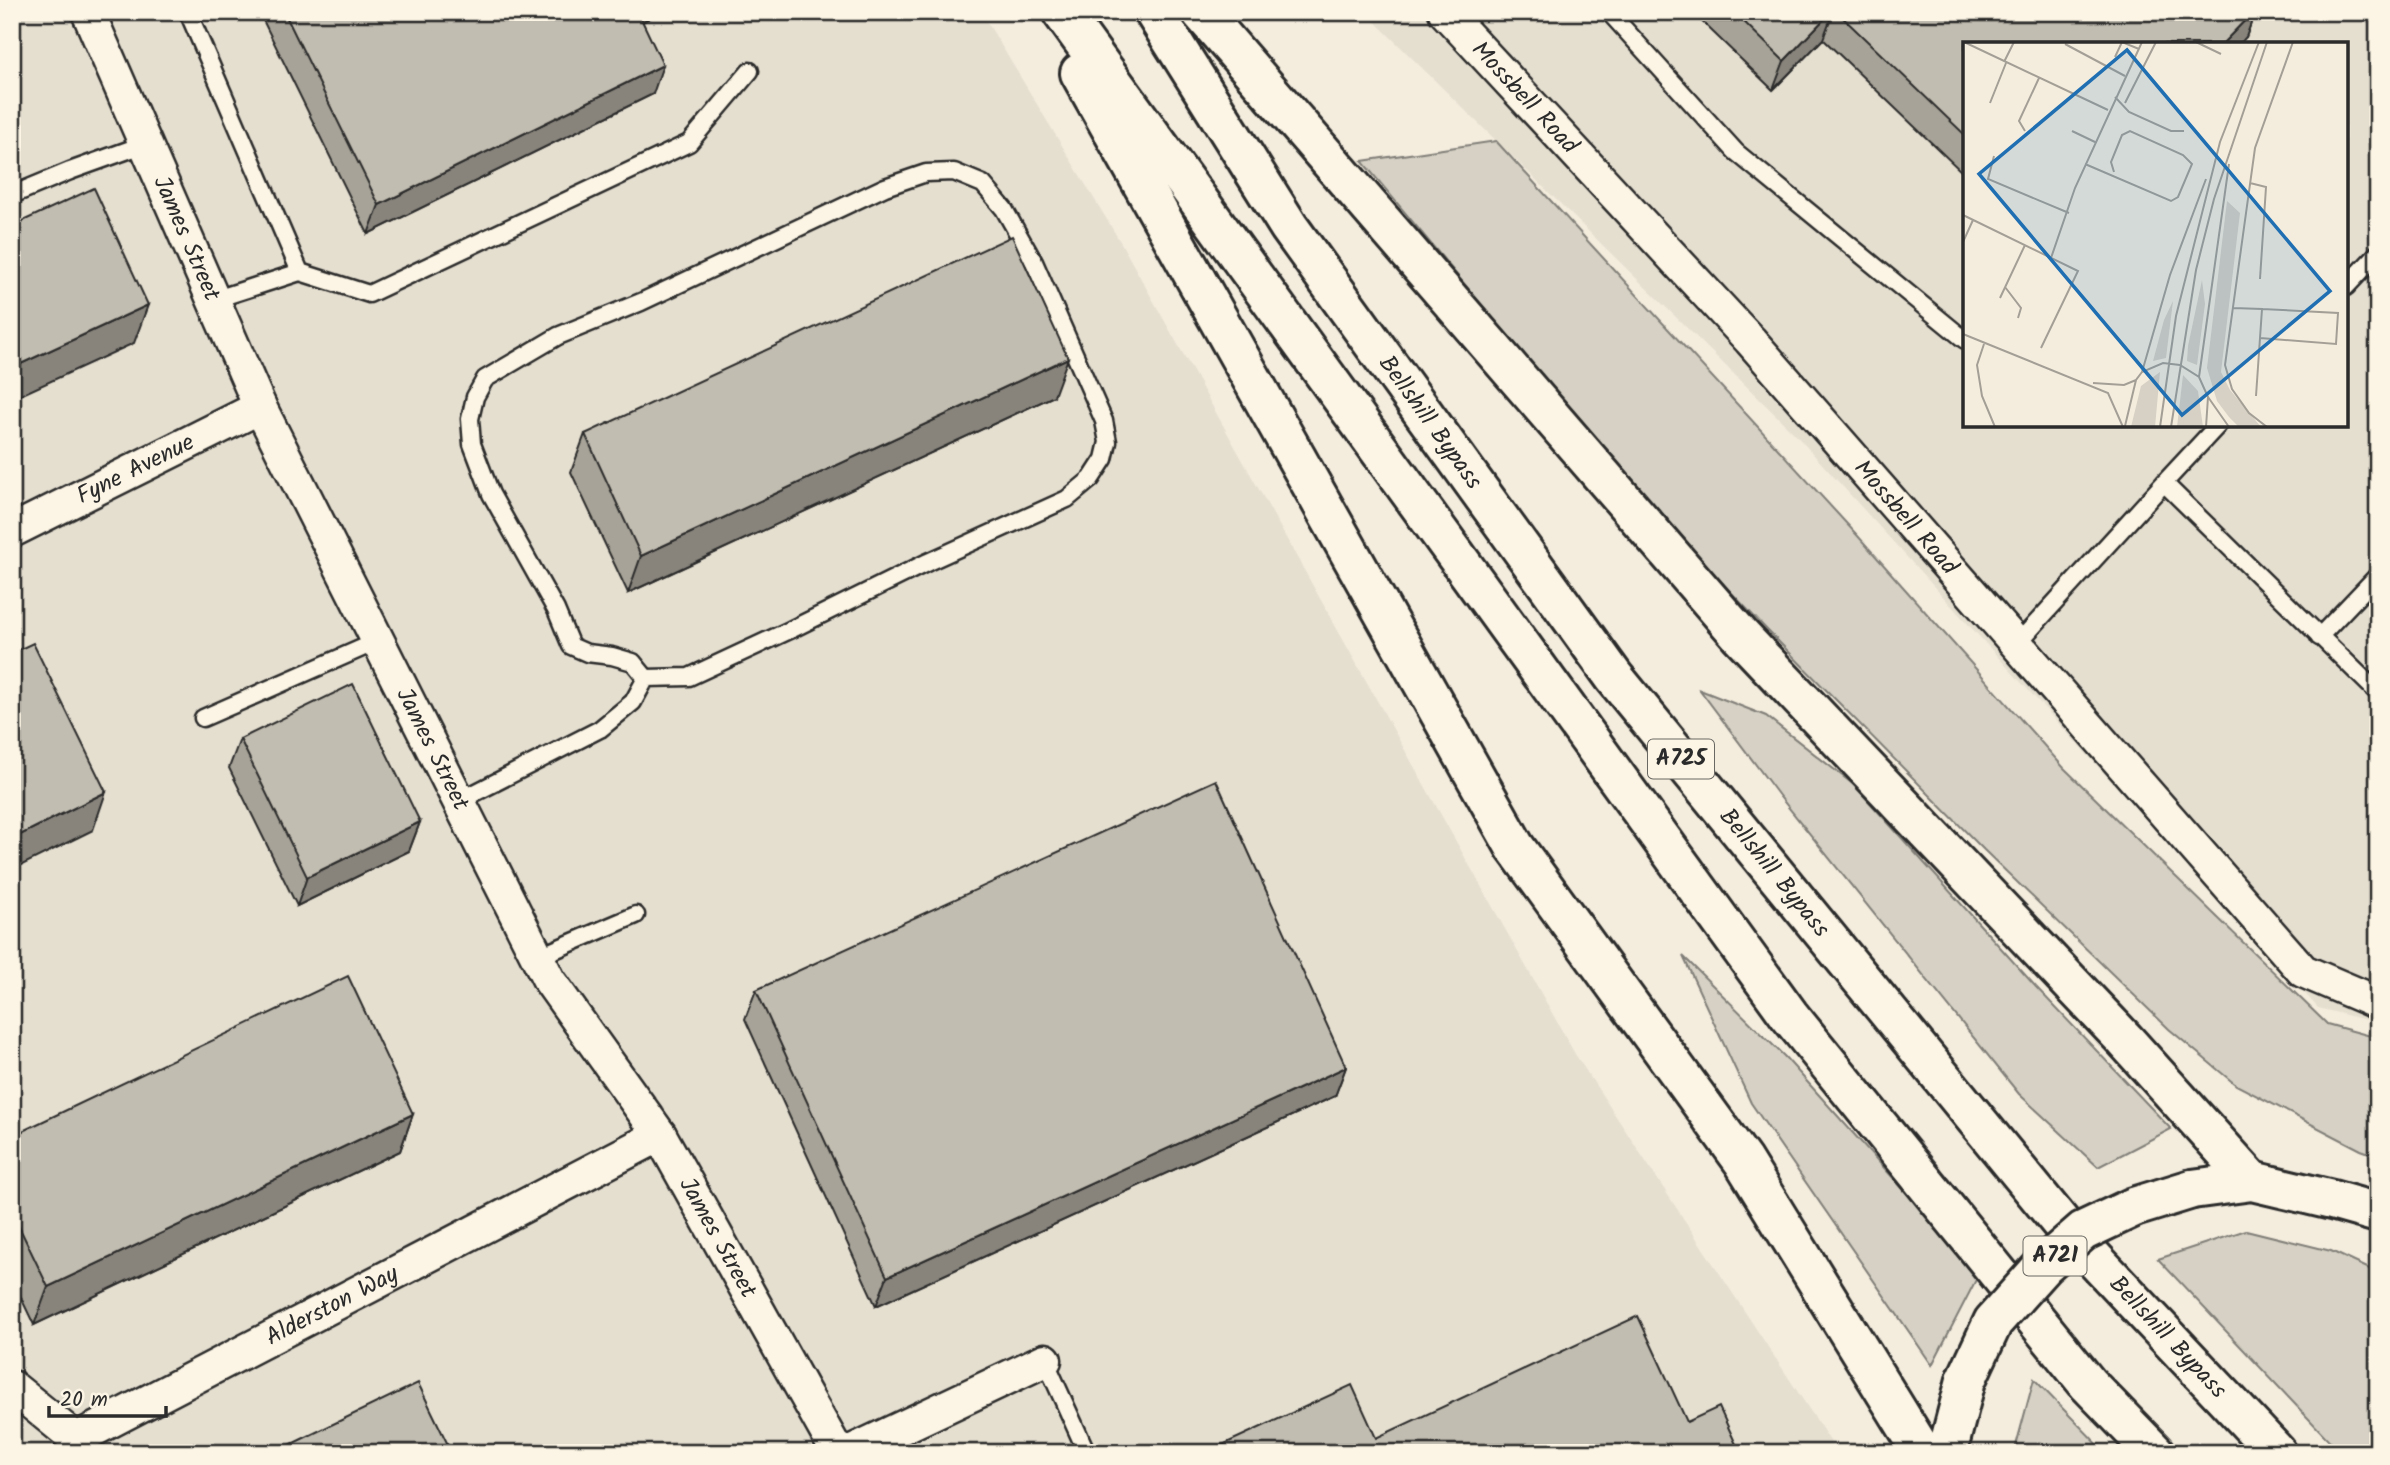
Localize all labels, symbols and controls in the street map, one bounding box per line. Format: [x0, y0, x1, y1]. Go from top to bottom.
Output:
street label: Mossbell Road [1462, 32, 1588, 164]
inset map [1963, 42, 2348, 427]
street label: James Street [142, 170, 231, 308]
street label: Bellshill Bypass [1368, 347, 1492, 498]
street label: Fyne Avenue [70, 423, 201, 515]
street label: Mossbell Road [1844, 451, 1968, 585]
street label: James Street [385, 681, 480, 818]
road number: A725 [1648, 740, 1714, 778]
street label: Bellshill Bypass [1709, 799, 1839, 946]
street label: James Street [668, 1170, 767, 1306]
road number: A721 [2024, 1236, 2086, 1275]
street label: Alderston Way [258, 1255, 406, 1357]
street label: Bellshill Bypass [2100, 1266, 2236, 1408]
scale bar [49, 1374, 166, 1418]
text: 20 m [60, 1384, 108, 1417]

